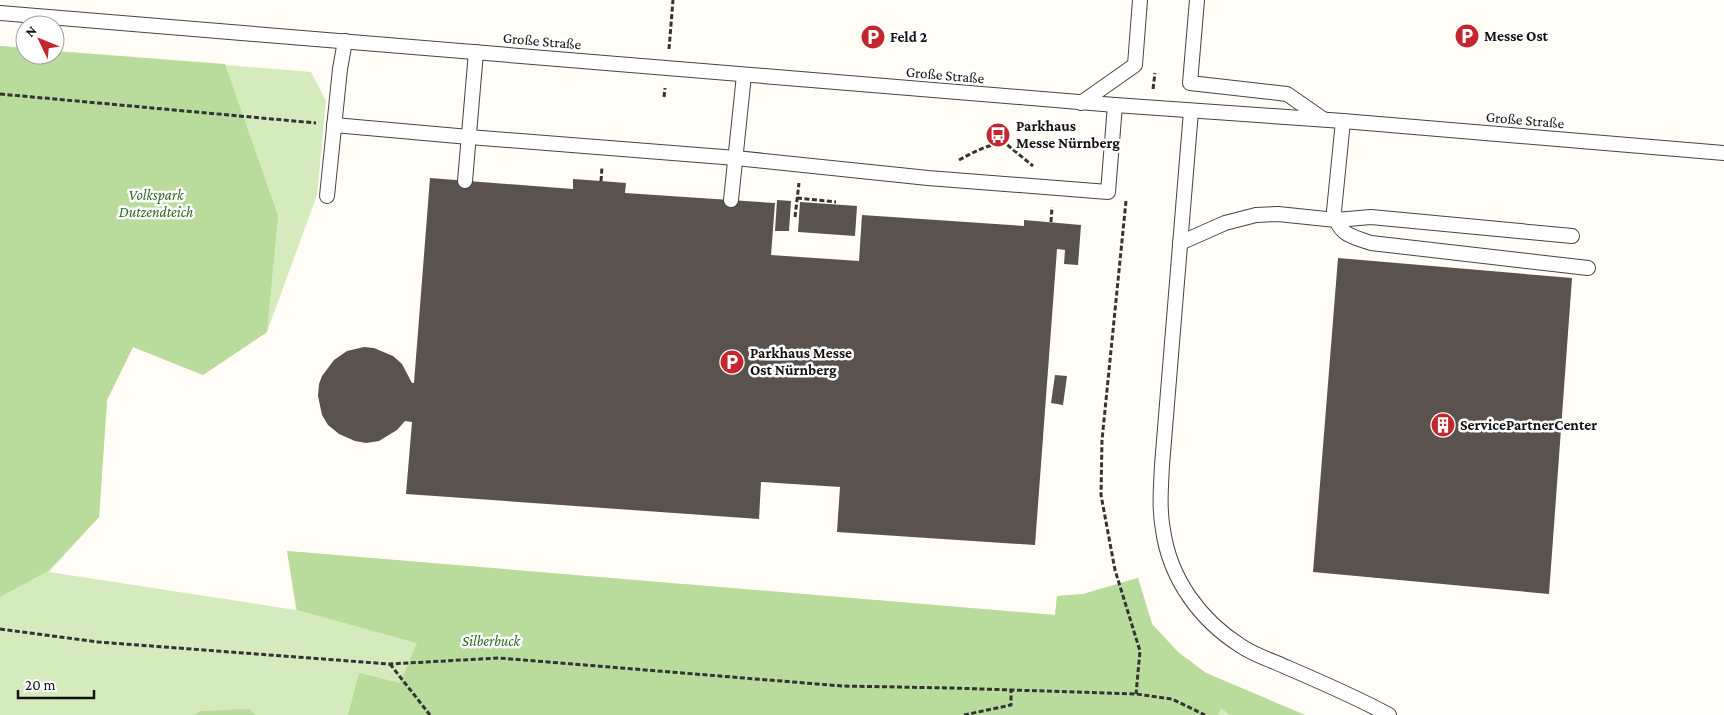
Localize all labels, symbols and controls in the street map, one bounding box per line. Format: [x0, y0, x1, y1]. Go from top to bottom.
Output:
north arrow [15, 15, 65, 65]
text: N [21, 22, 40, 40]
parking icon: Messe Ost [1454, 23, 1480, 49]
parking icon: Feld 2 [860, 24, 886, 50]
place label: Messe Ost [1484, 28, 1549, 44]
place label: Feld 2 [890, 29, 928, 45]
street label: Große Straße [502, 30, 582, 52]
street label: Große Straße [905, 64, 985, 86]
street label: Große Straße [1485, 109, 1565, 131]
place label: Parkhaus Messe Nürnberg [1016, 118, 1120, 151]
bus stop icon: Parkhaus Messe Nürnberg [985, 122, 1011, 148]
park label: Volkspark Dutzendteich [119, 187, 193, 220]
place label: Parkhaus Messe Ost Nürnberg [750, 345, 852, 378]
parking icon: Parkhaus Messe Ost Nürnberg [719, 349, 745, 375]
building icon: ServicePartnerCenter [1430, 412, 1456, 438]
place label: ServicePartnerCenter [1460, 417, 1597, 433]
park label: Silberbuck [462, 633, 522, 649]
scale bar [18, 668, 94, 700]
text: 20 m [25, 677, 56, 693]

